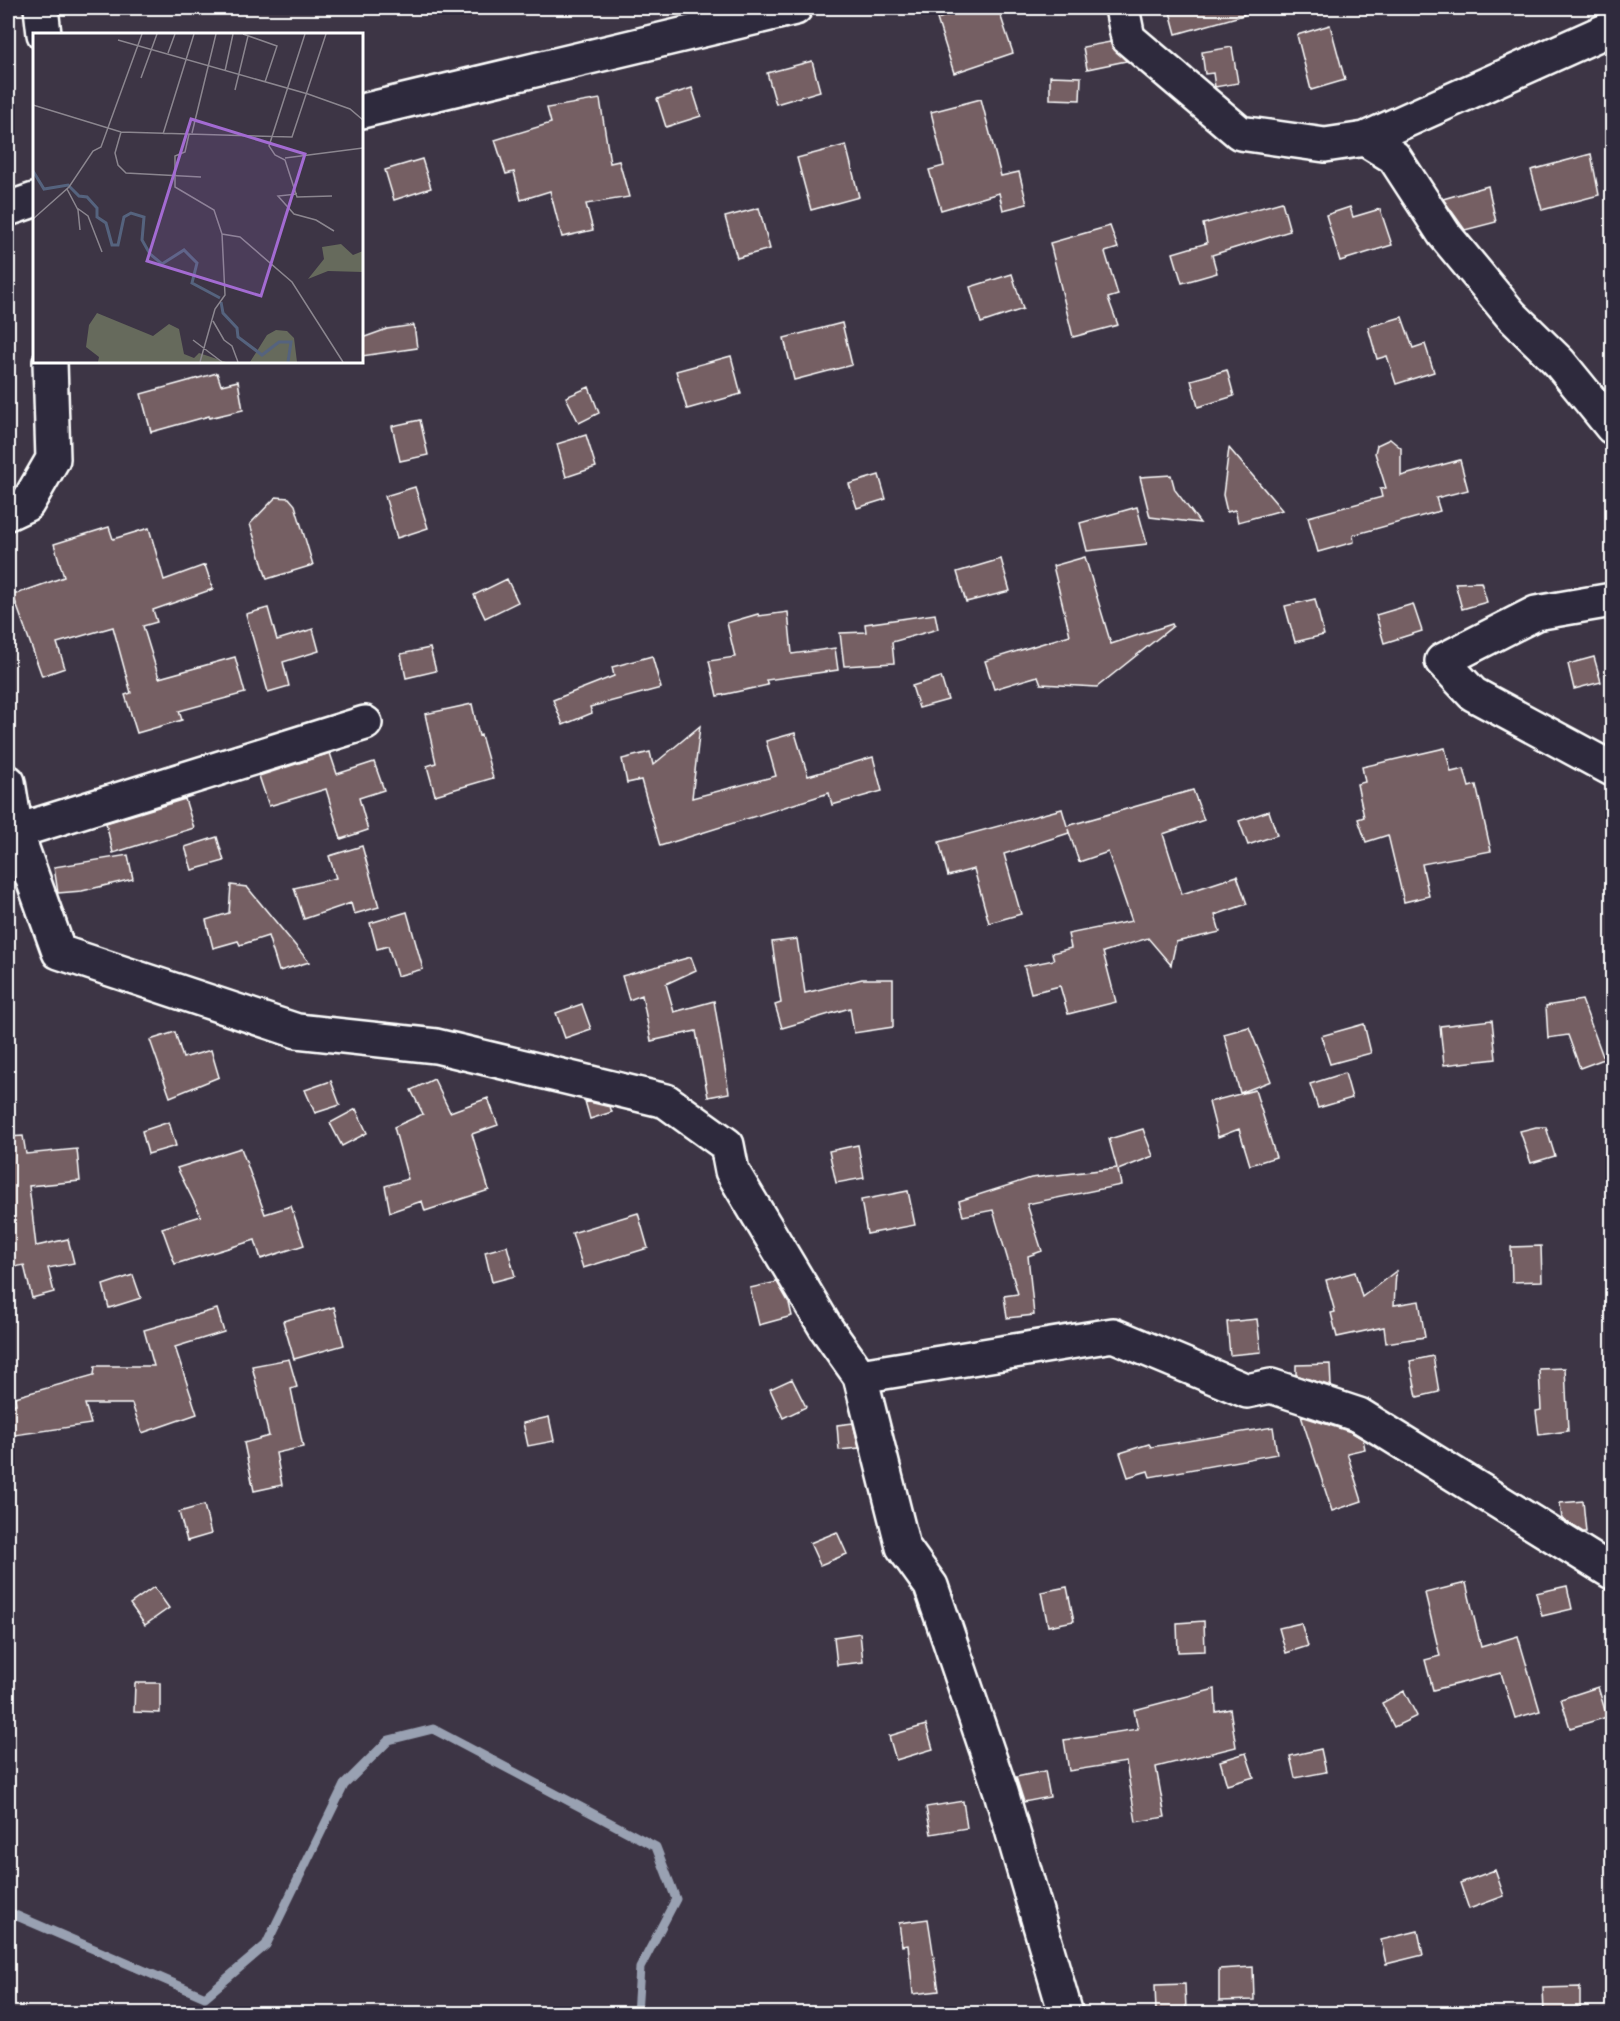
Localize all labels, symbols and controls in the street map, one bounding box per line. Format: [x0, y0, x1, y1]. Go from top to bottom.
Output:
inset map [33, 33, 363, 363]

